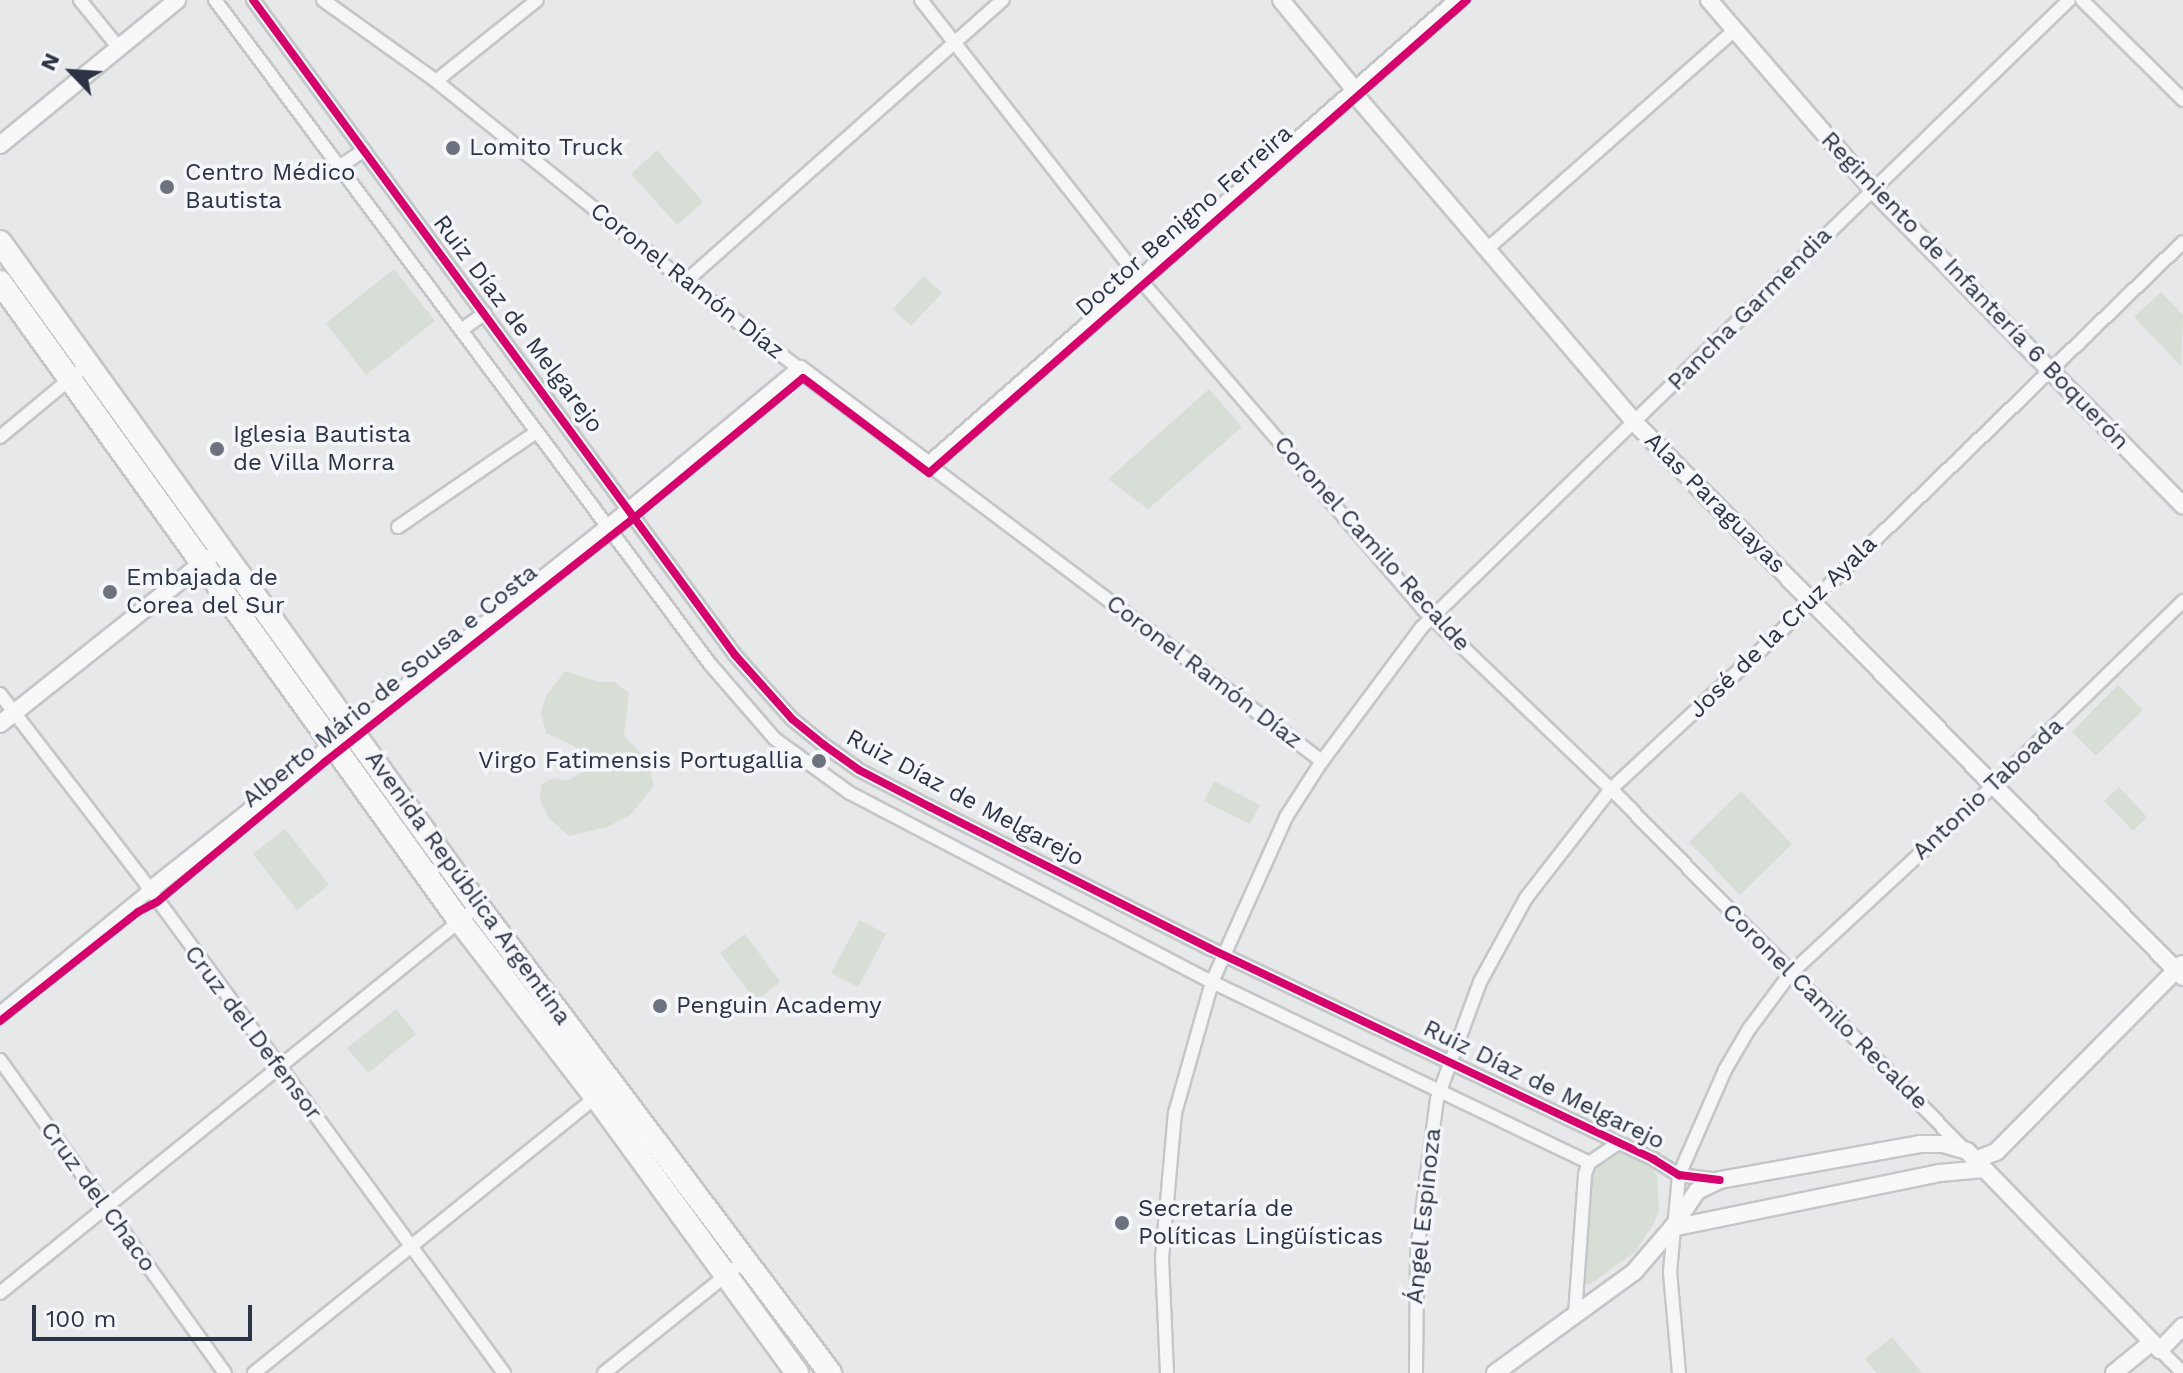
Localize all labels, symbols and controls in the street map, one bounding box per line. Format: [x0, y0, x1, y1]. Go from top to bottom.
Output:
north arrow [32, 32, 112, 112]
text: N [35, 49, 65, 74]
street label: Doctor Benigno Ferreira [1070, 119, 1298, 323]
street label: Regimiento de Infantería 6 Boquerón [1815, 126, 2135, 456]
place label: Lomito Truck [469, 134, 624, 162]
marker: Lomito Truck [444, 139, 462, 157]
place label: Centro Médico Bautista [185, 159, 355, 215]
marker: Centro Médico Bautista [156, 176, 178, 198]
street label: Coronel Ramón Díaz [584, 196, 790, 366]
street label: Ruiz Díaz de Melgarejo [427, 210, 609, 438]
street label: Pancha Garmendia [1662, 221, 1838, 397]
place label: Iglesia Bautista de Villa Morra [233, 421, 411, 477]
street label: Alas Paraguayas [1638, 426, 1792, 580]
street label: Coronel Camilo Recalde [1267, 430, 1477, 658]
marker: Iglesia Bautista de Villa Morra [208, 440, 226, 458]
street label: José de la Cruz Ayala [1682, 529, 1884, 725]
street label: Alberto Mário de Sousa e Costa [236, 558, 544, 814]
place label: Embajada de Corea del Sur [126, 564, 286, 620]
marker: Embajada de Corea del Sur [101, 583, 119, 601]
street label: Coronel Ramón Díaz [1100, 589, 1308, 755]
street label: Antonio Taboada [1906, 712, 2070, 866]
street label: Ruiz Díaz de Melgarejo [841, 723, 1089, 873]
street label: Avenida República Argentina [358, 744, 578, 1032]
place label: Virgo Fatimensis Portugallia [478, 747, 803, 775]
marker: Virgo Fatimensis Portugallia [810, 752, 828, 770]
street label: Coronel Camilo Recalde [1716, 898, 1934, 1116]
street label: Cruz del Defensor [178, 940, 328, 1126]
place label: Penguin Academy [676, 992, 883, 1020]
marker: Penguin Academy [651, 997, 669, 1015]
street label: Ruiz Díaz de Melgarejo [1419, 1014, 1669, 1156]
street label: Cruz del Chaco [34, 1116, 162, 1278]
street label: Ángel Espinoza [1400, 1126, 1448, 1306]
place label: Secretaría de Políticas Lingüísticas [1138, 1195, 1383, 1251]
marker: Secretaría de Políticas Lingüísticas [1113, 1214, 1131, 1232]
scale bar [36, 1289, 256, 1339]
text: 100 m [46, 1305, 116, 1333]

